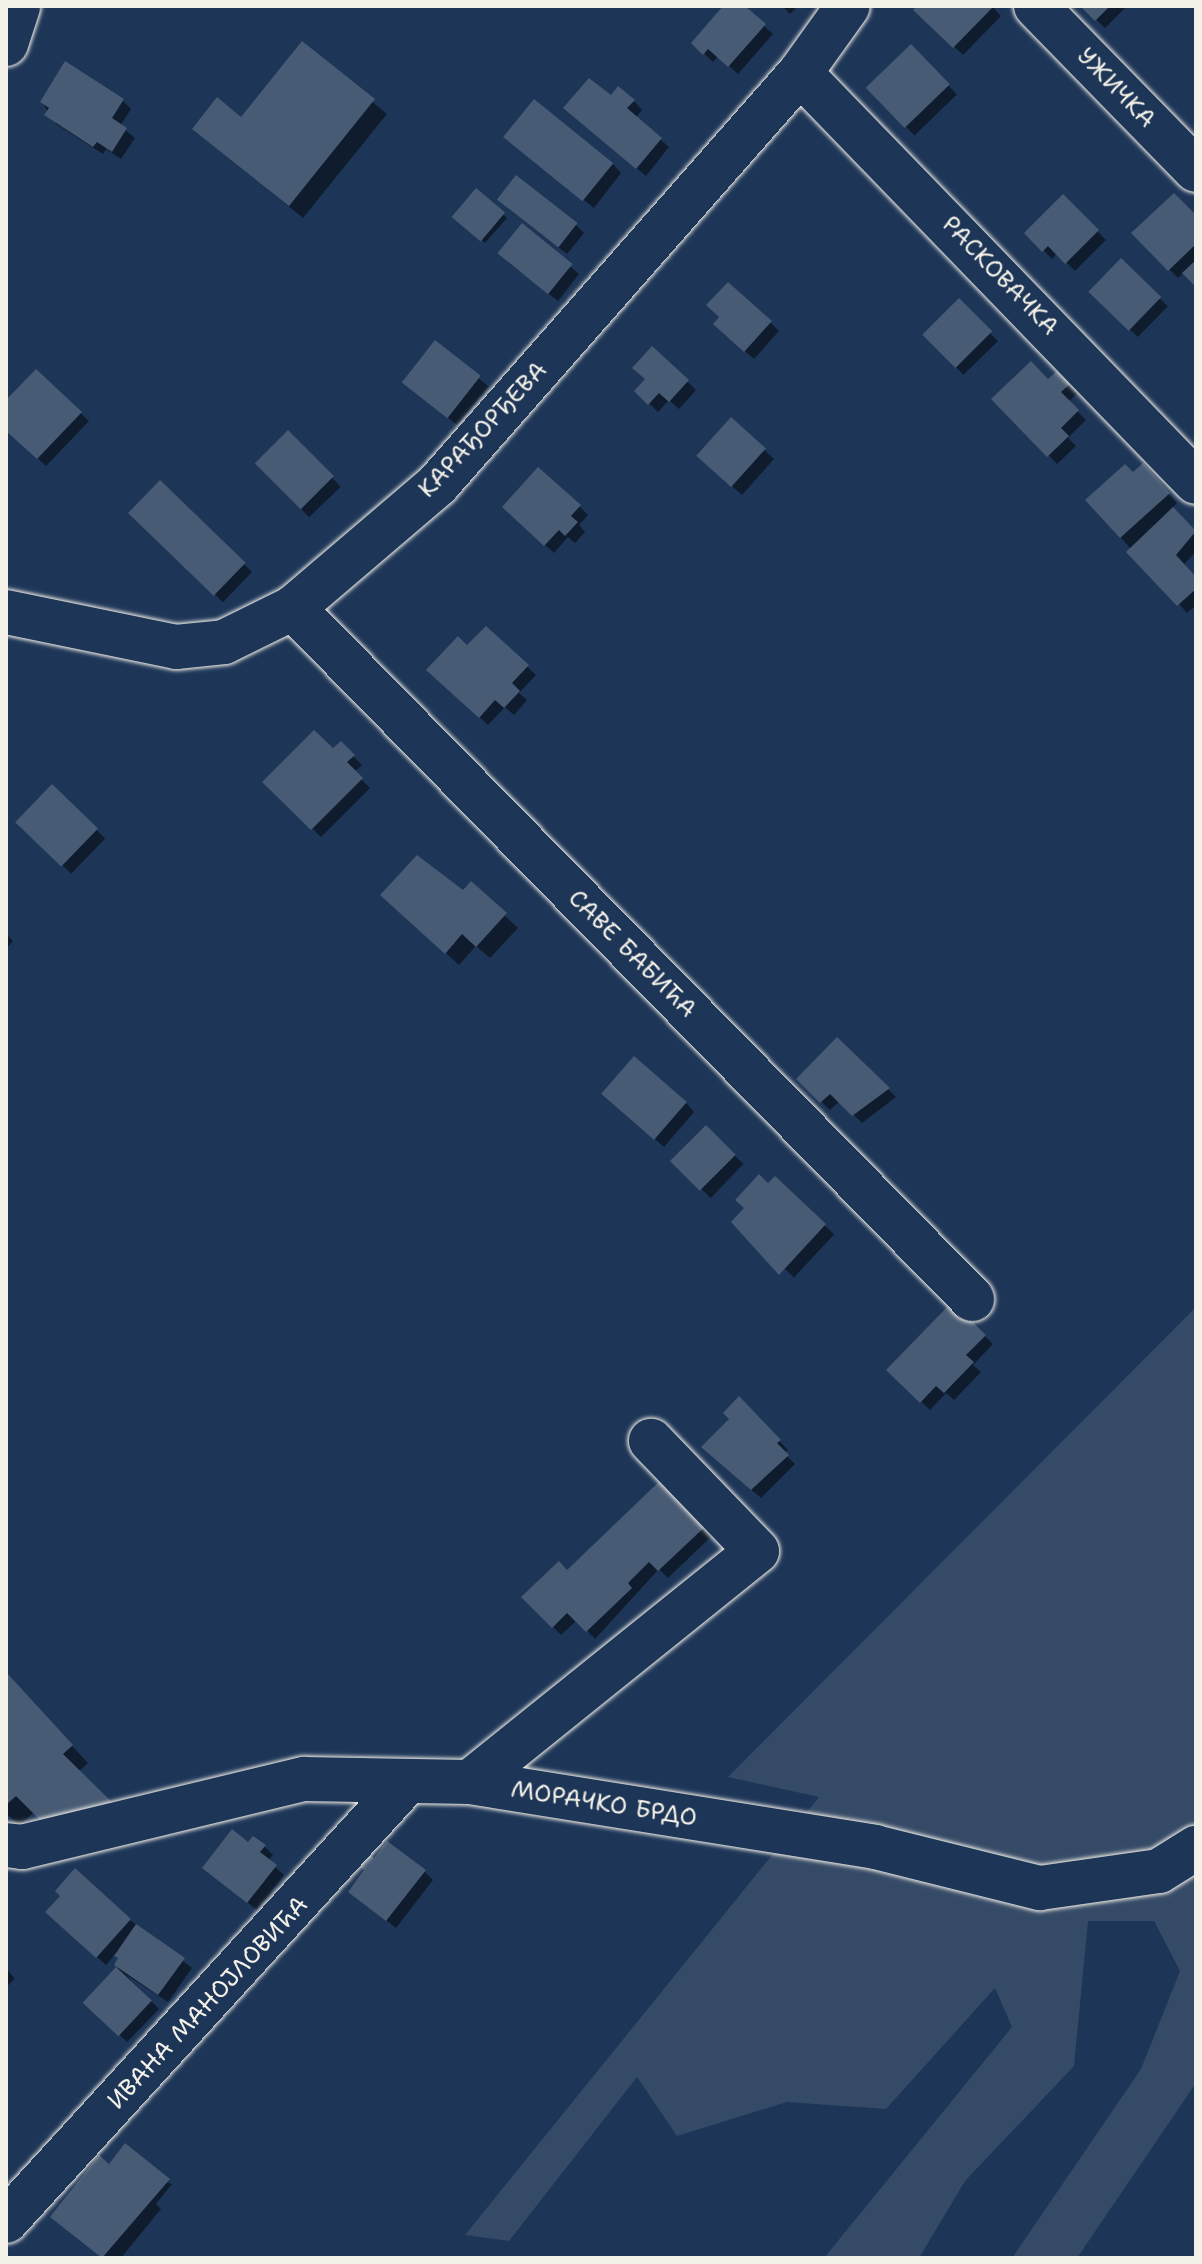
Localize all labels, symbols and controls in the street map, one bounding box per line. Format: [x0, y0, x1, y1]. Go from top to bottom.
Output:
street label: УЖИЧКА [1071, 42, 1161, 134]
street label: РАСКОВАЧКА [936, 210, 1064, 342]
street label: КАРАЂОРЂЕВА [413, 356, 553, 504]
street label: САВЕ БАБИЋА [562, 884, 702, 1024]
street label: МОРАЧКО БРДО [509, 1775, 699, 1833]
street label: ИВАНА МАНОЈЛОВИЋА [102, 1891, 314, 2115]

